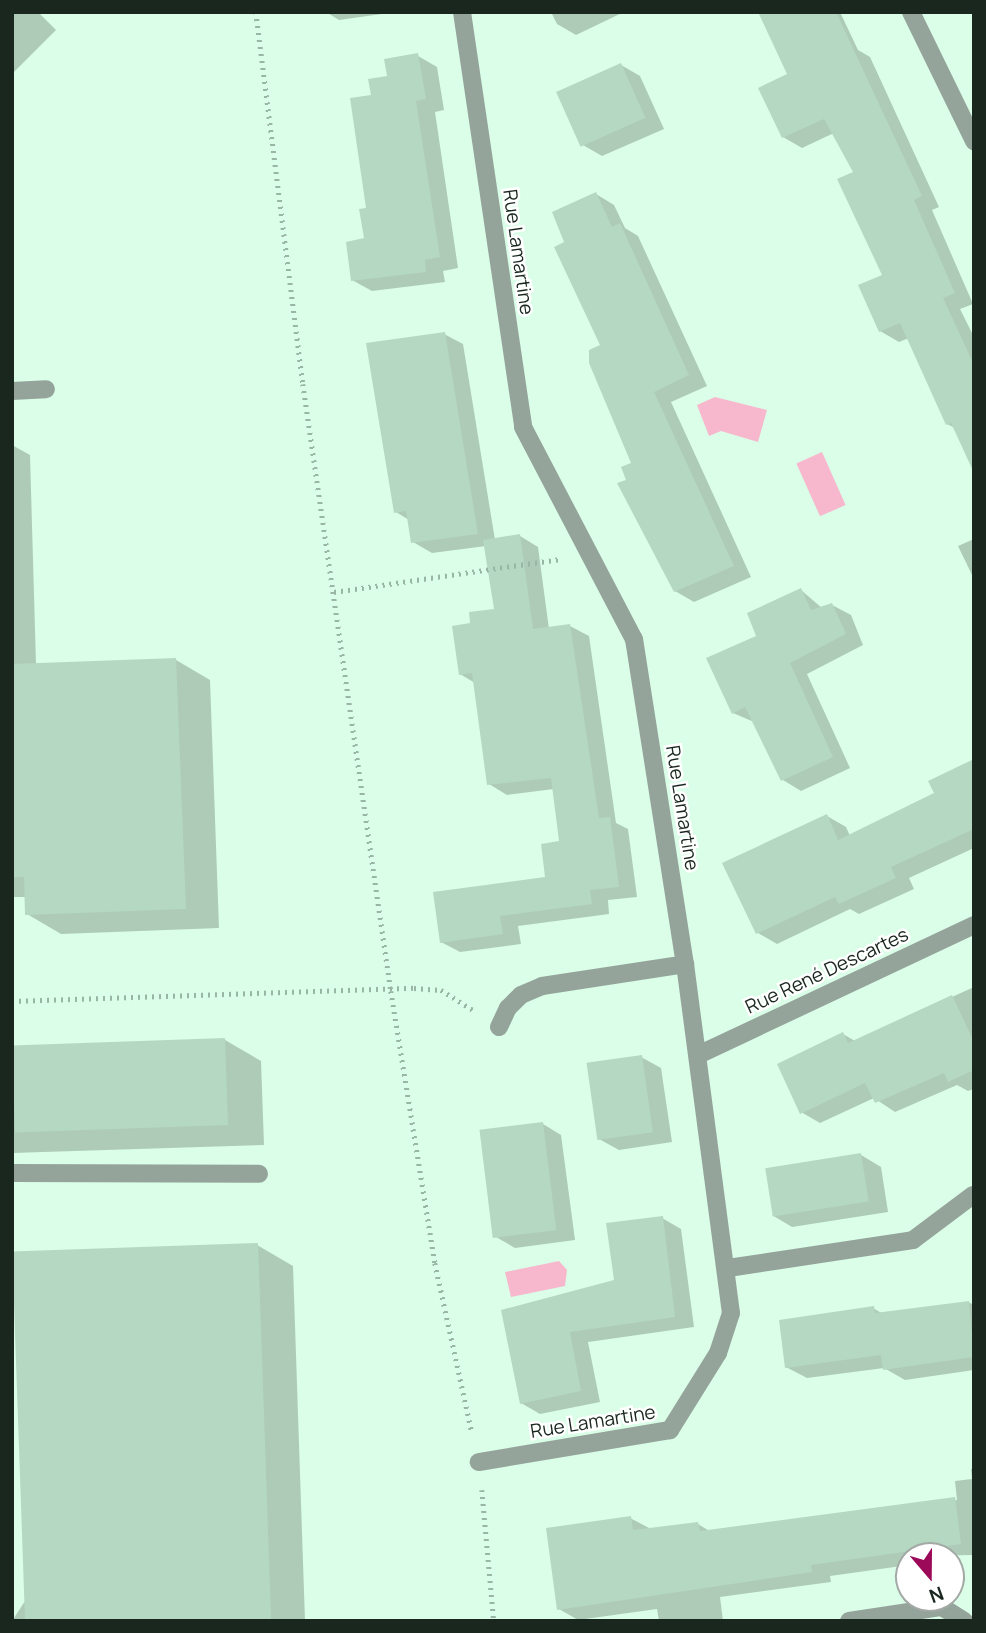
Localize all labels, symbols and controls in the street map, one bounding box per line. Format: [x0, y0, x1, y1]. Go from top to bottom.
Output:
street label: Rue Lamartine [498, 188, 538, 316]
street label: Rue Lamartine [661, 744, 703, 872]
street label: Rue René Descartes [742, 923, 912, 1019]
street label: Rue Lamartine [529, 1401, 657, 1443]
north arrow [895, 1542, 965, 1612]
text: N [926, 1580, 947, 1609]

